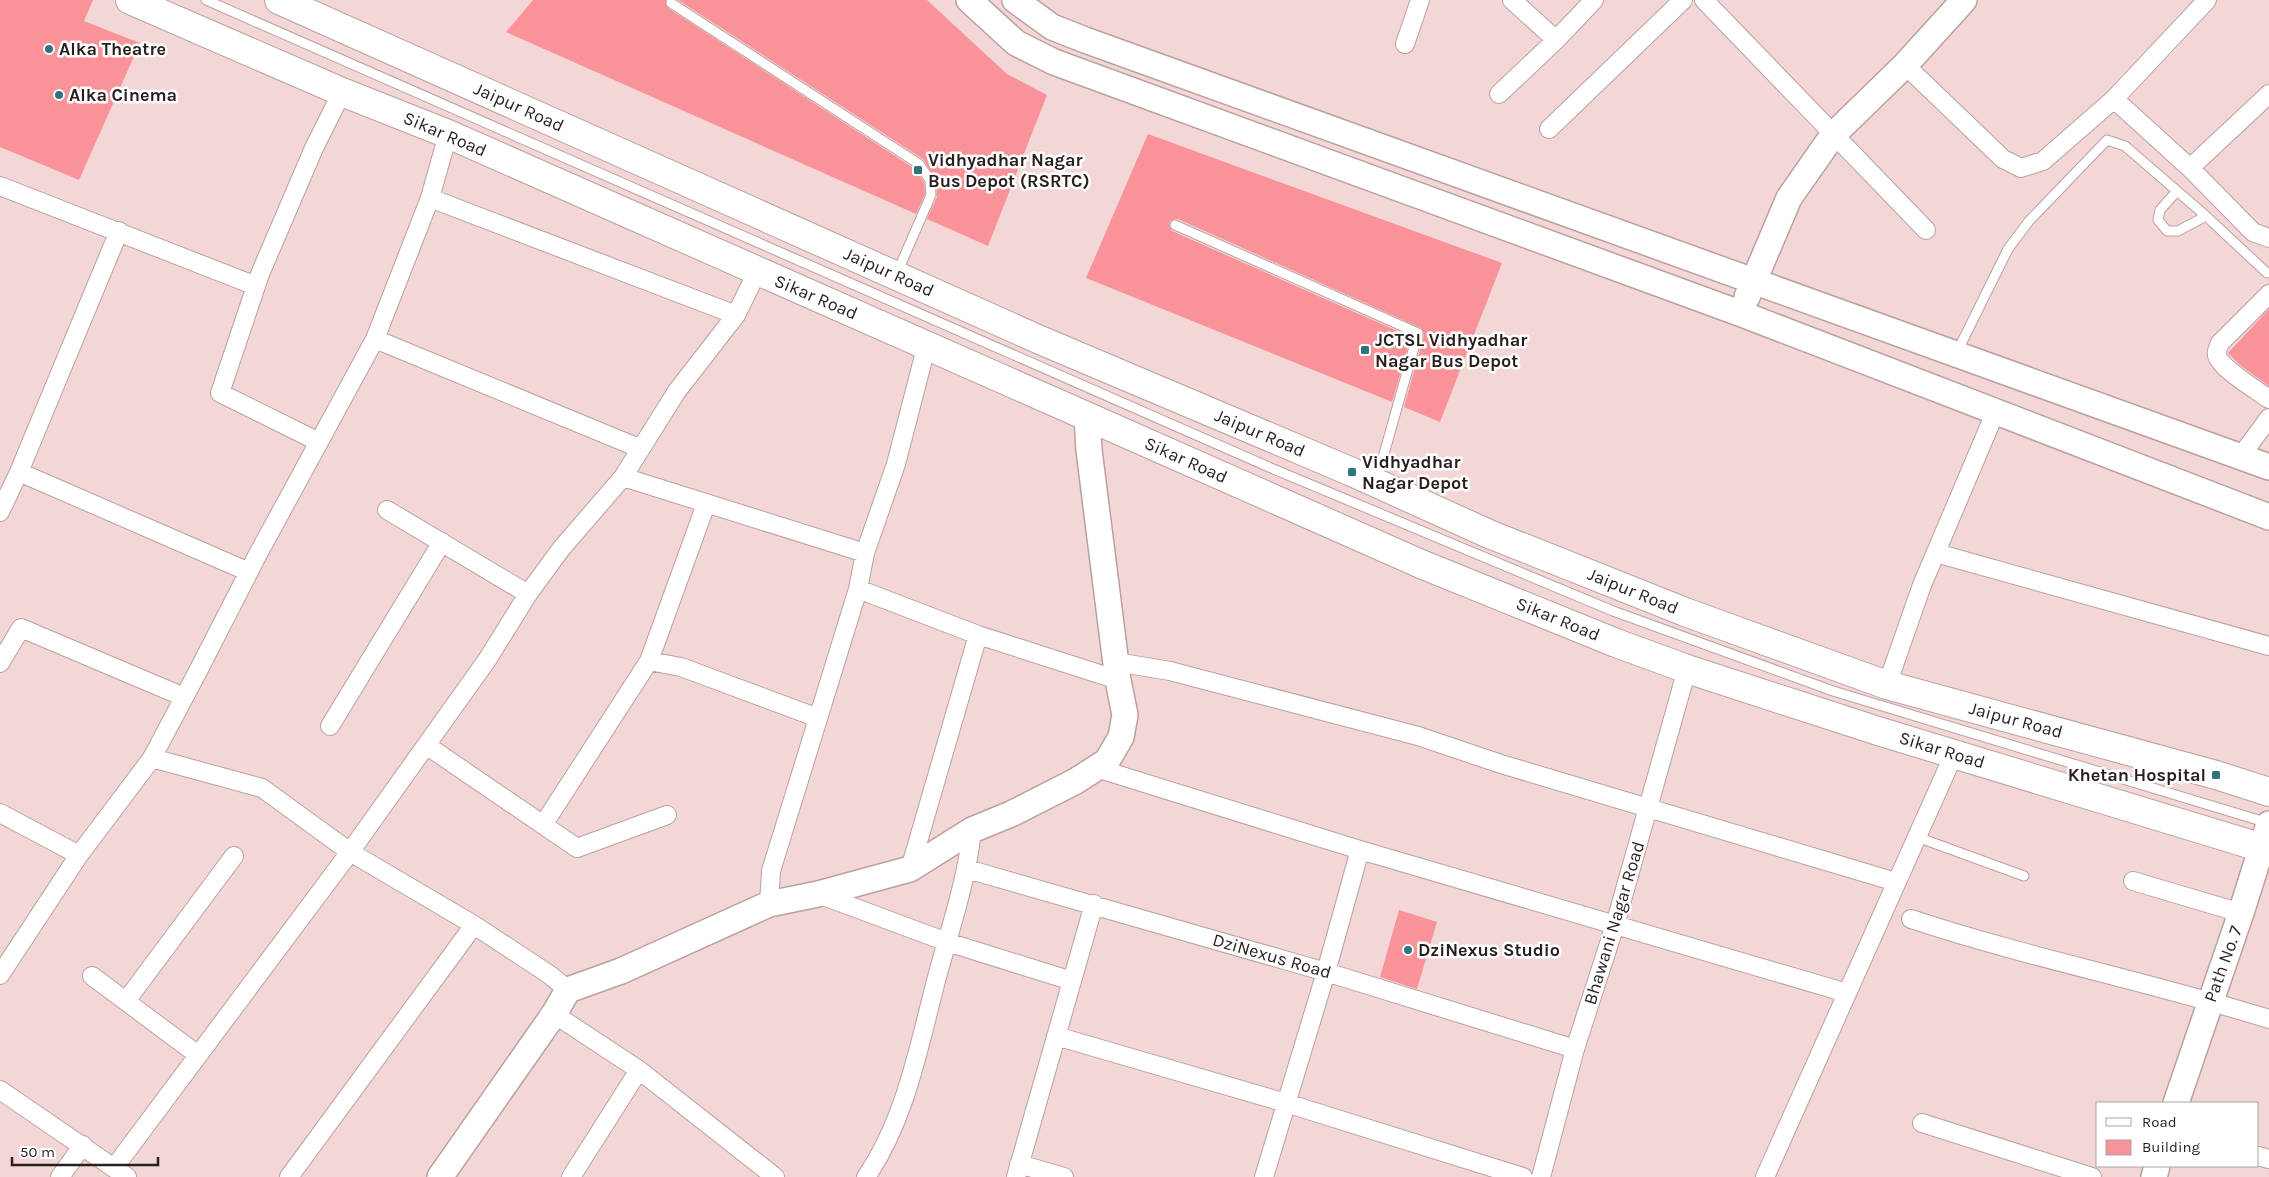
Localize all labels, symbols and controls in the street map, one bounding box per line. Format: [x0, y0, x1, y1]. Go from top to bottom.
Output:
place label: Alka Theatre [59, 38, 166, 60]
marker: Alka Theatre [43, 43, 55, 55]
street label: Jaipur Road [471, 77, 567, 137]
place label: Alka Cinema [69, 84, 177, 106]
marker: Alka Cinema [53, 89, 65, 101]
street label: Sikar Road [400, 107, 490, 161]
place label: Vidhyadhar Nagar Bus Depot (RSRTC) [928, 149, 1090, 192]
marker: Vidhyadhar Nagar Bus Depot (RSRTC) [912, 164, 924, 176]
street label: Jaipur Road [841, 242, 937, 302]
street label: Sikar Road [771, 270, 861, 324]
place label: JCTSL Vidhyadhar Nagar Bus Depot [1375, 329, 1527, 372]
marker: JCTSL Vidhyadhar Nagar Bus Depot [1359, 344, 1371, 356]
street label: Jaipur Road [1211, 404, 1309, 462]
street label: Sikar Road [1141, 432, 1231, 488]
place label: Vidhyadhar Nagar Depot [1362, 451, 1468, 494]
marker: Vidhyadhar Nagar Depot [1346, 466, 1358, 478]
street label: Jaipur Road [1584, 563, 1682, 619]
street label: Sikar Road [1513, 592, 1603, 646]
street label: Jaipur Road [1967, 697, 2065, 743]
street label: Sikar Road [1896, 727, 1988, 773]
place label: Khetan Hospital [2068, 764, 2206, 786]
marker: Khetan Hospital [2210, 769, 2222, 781]
street label: Bhawani Nagar Road [1579, 839, 1649, 1007]
street label: Path No. 7 [2199, 922, 2247, 1005]
street label: DziNexus Road [1210, 929, 1334, 983]
place label: DziNexus Studio [1418, 939, 1560, 961]
marker: DziNexus Studio [1402, 944, 1414, 956]
legend [2096, 1102, 2259, 1167]
text: Road [2142, 1113, 2177, 1131]
scale bar [12, 1134, 159, 1166]
text: Building [2142, 1138, 2200, 1156]
text: 50 m [20, 1143, 55, 1161]

